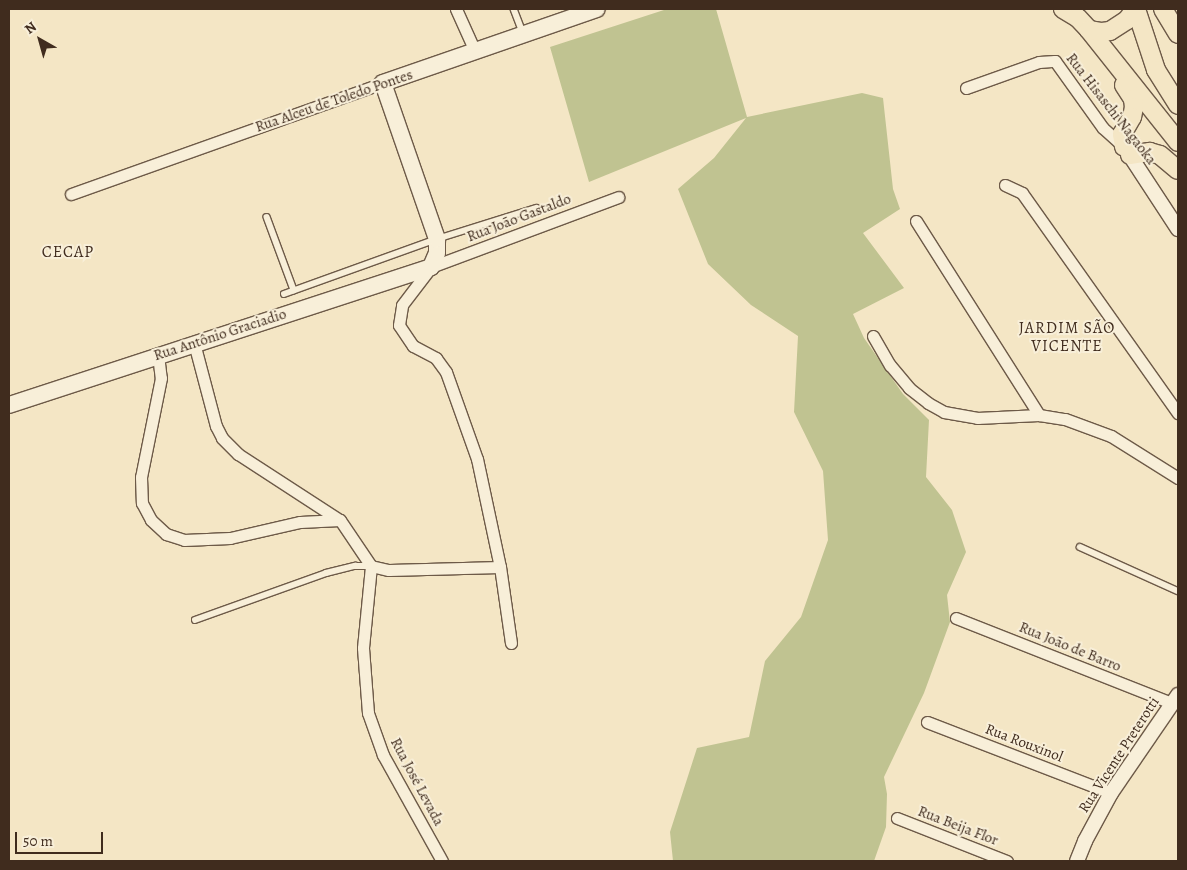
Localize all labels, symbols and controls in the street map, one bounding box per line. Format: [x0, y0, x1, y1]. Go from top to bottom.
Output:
north arrow [15, 15, 65, 65]
text: N [21, 17, 40, 38]
street label: Rua Hisaschi Nagaoka [1062, 50, 1160, 168]
street label: Rua Alceu de Toledo Pontes [253, 66, 415, 136]
street label: Rua João Gastaldo [464, 190, 574, 246]
district label: CECAP [41, 242, 95, 262]
street label: Rua Antônio Graciadio [151, 305, 289, 365]
district label: JARDIM SÃO VICENTE [1017, 318, 1117, 356]
street label: Rua João de Barro [1016, 618, 1124, 676]
street label: Rua Vicente Preterotti [1075, 694, 1163, 816]
street label: Rua Rouxinol [983, 720, 1065, 766]
street label: Rua José Levada [386, 735, 448, 829]
street label: Rua Beija Flor [915, 802, 1001, 850]
scale bar [18, 822, 105, 854]
text: 50 m [23, 831, 53, 851]

